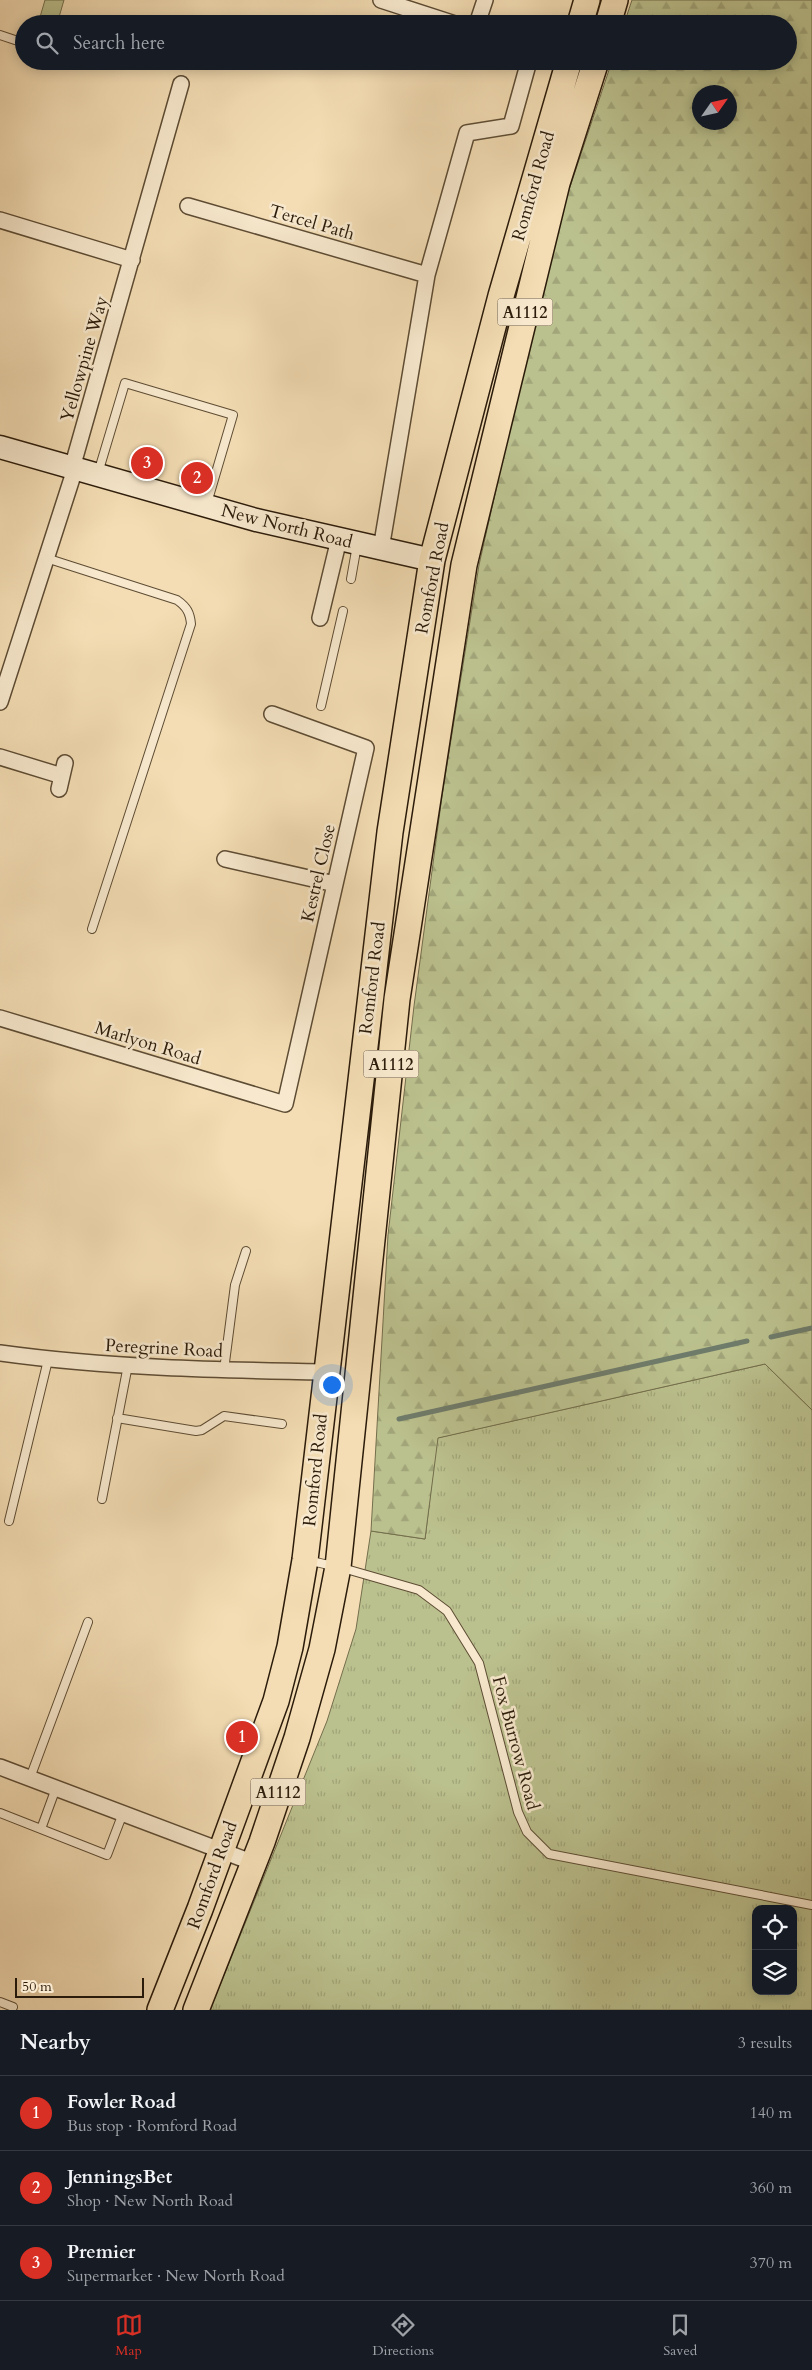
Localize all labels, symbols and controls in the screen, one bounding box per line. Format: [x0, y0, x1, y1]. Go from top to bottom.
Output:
search box [15, 15, 797, 70]
icon: search [33, 29, 61, 57]
text: Search here [73, 30, 165, 56]
north arrow [692, 85, 737, 130]
street label: Romford Road [506, 128, 561, 244]
street label: Tercel Path [266, 198, 358, 247]
street label: Yellowpine Way [55, 293, 115, 425]
road number: A1112 [498, 298, 552, 326]
pin: 3 [131, 444, 163, 482]
pin: 2 [181, 459, 213, 497]
street label: New North Road [219, 498, 356, 555]
street label: Romford Road [409, 520, 456, 636]
street label: Kestrel Close [295, 822, 342, 924]
street label: Romford Road [353, 920, 392, 1036]
street label: Marlyon Road [92, 1015, 204, 1072]
road number: A1112 [364, 1050, 418, 1078]
street label: Peregrine Road [104, 1333, 224, 1364]
your location [319, 1372, 345, 1398]
street label: Romford Road [297, 1412, 334, 1528]
street label: Fox Burrow Road [486, 1673, 546, 1813]
pin: 1 [226, 1718, 258, 1756]
road number: A1112 [250, 1778, 306, 1805]
street label: Romford Road [181, 1817, 244, 1933]
map controls [752, 1905, 797, 1995]
button: locate [752, 1905, 797, 1950]
button: layers [752, 1950, 797, 1995]
scale bar [15, 1975, 144, 1998]
text: 50 m [22, 1977, 52, 1996]
text: Nearby [20, 2028, 91, 2057]
text: 3 results [738, 2032, 792, 2054]
text: Fowler Road [67, 2089, 176, 2115]
text: 1 [32, 2102, 40, 2124]
text: 140 m [750, 2102, 792, 2124]
text: Bus stop · Romford Road [67, 2115, 237, 2137]
text: JenningsBet [67, 2164, 172, 2190]
text: 2 [32, 2177, 40, 2199]
text: 360 m [750, 2177, 792, 2199]
text: Shop · New North Road [67, 2190, 233, 2212]
text: Premier [67, 2239, 135, 2265]
text: 3 [32, 2252, 40, 2274]
text: 370 m [750, 2252, 792, 2274]
text: Supermarket · New North Road [67, 2265, 285, 2287]
tab: Map [115, 2311, 143, 2360]
tab: Directions [372, 2311, 434, 2360]
tab: Saved [663, 2311, 697, 2360]

